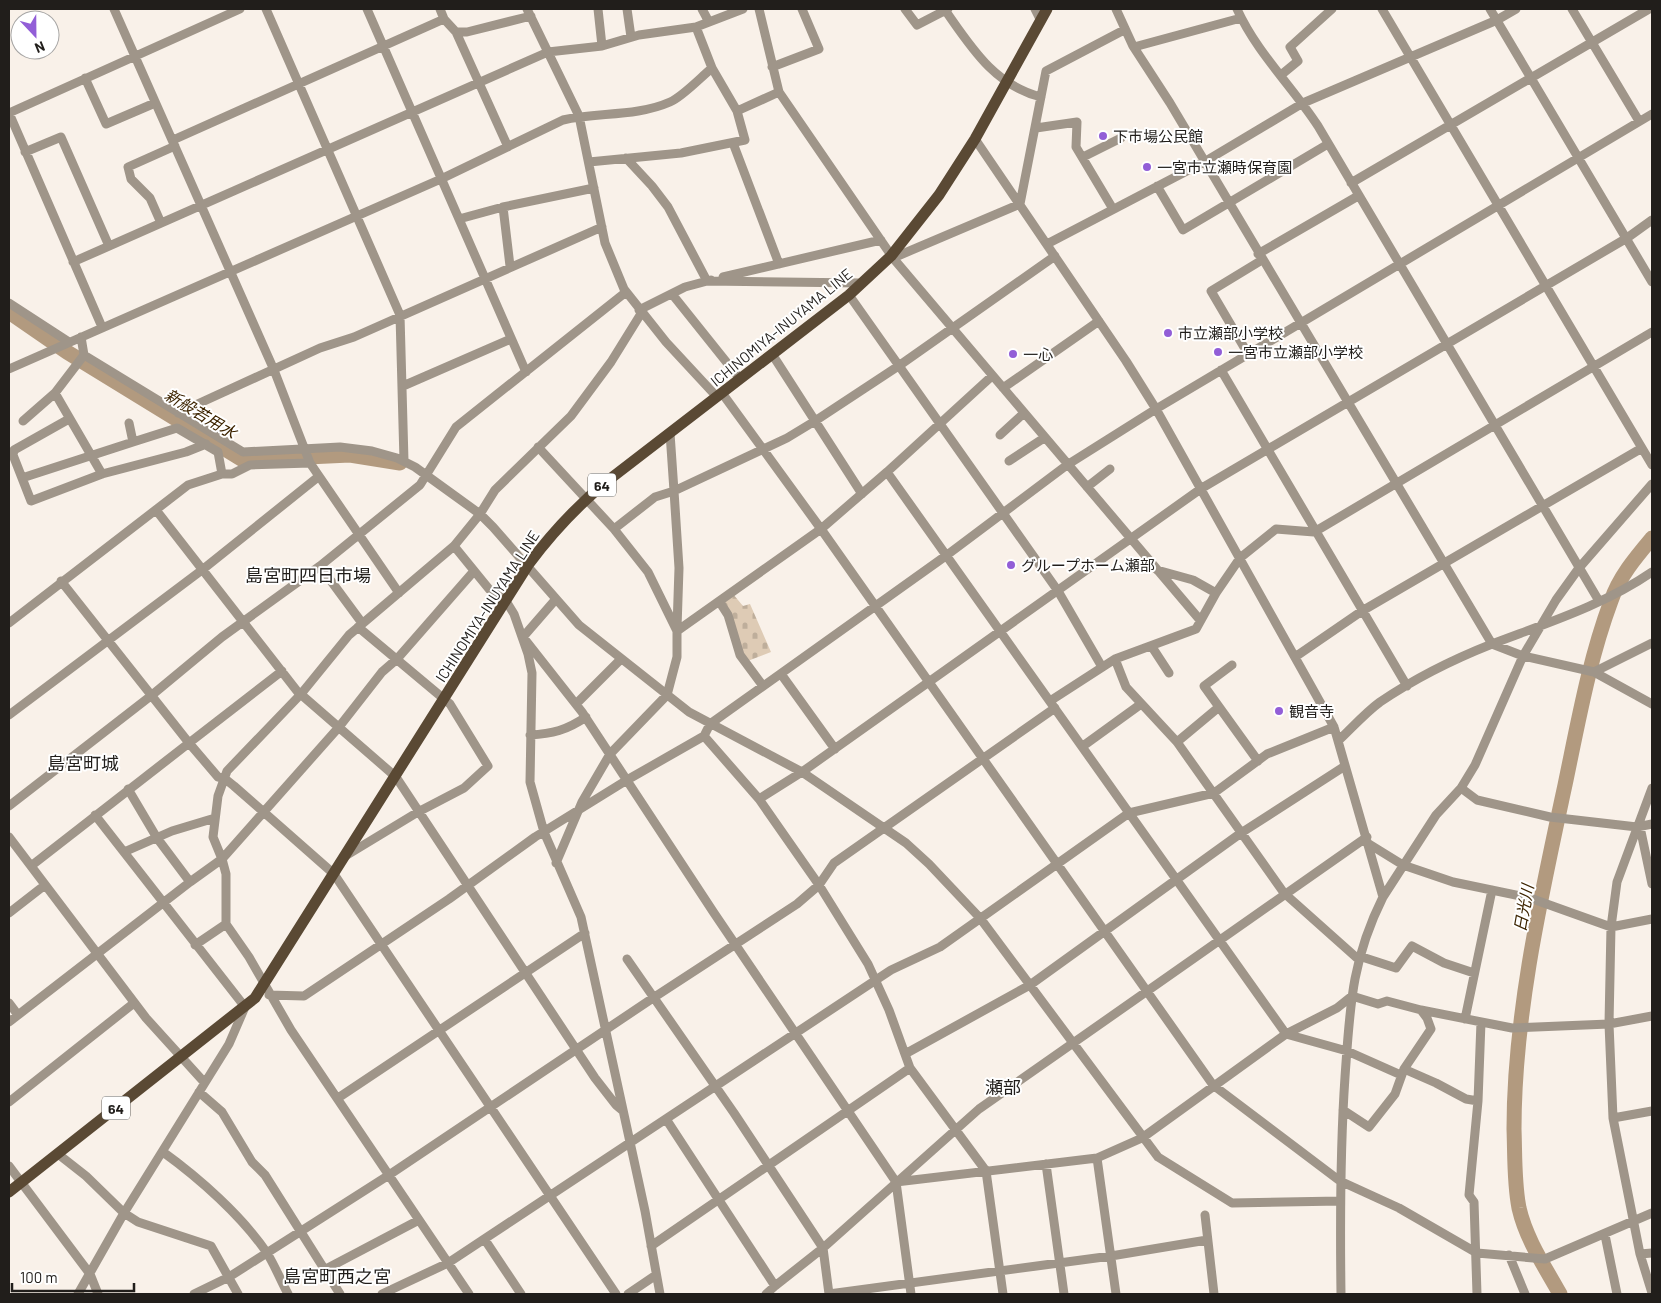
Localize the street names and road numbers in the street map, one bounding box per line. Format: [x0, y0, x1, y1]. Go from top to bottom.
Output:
street label: ICHINOMIYA-INUYAMA LINE [706, 264, 856, 390]
road number: 64 [588, 474, 616, 496]
street label: ICHINOMIYA-INUYAMA LINE [431, 527, 543, 685]
road number: 64 [102, 1096, 130, 1120]

